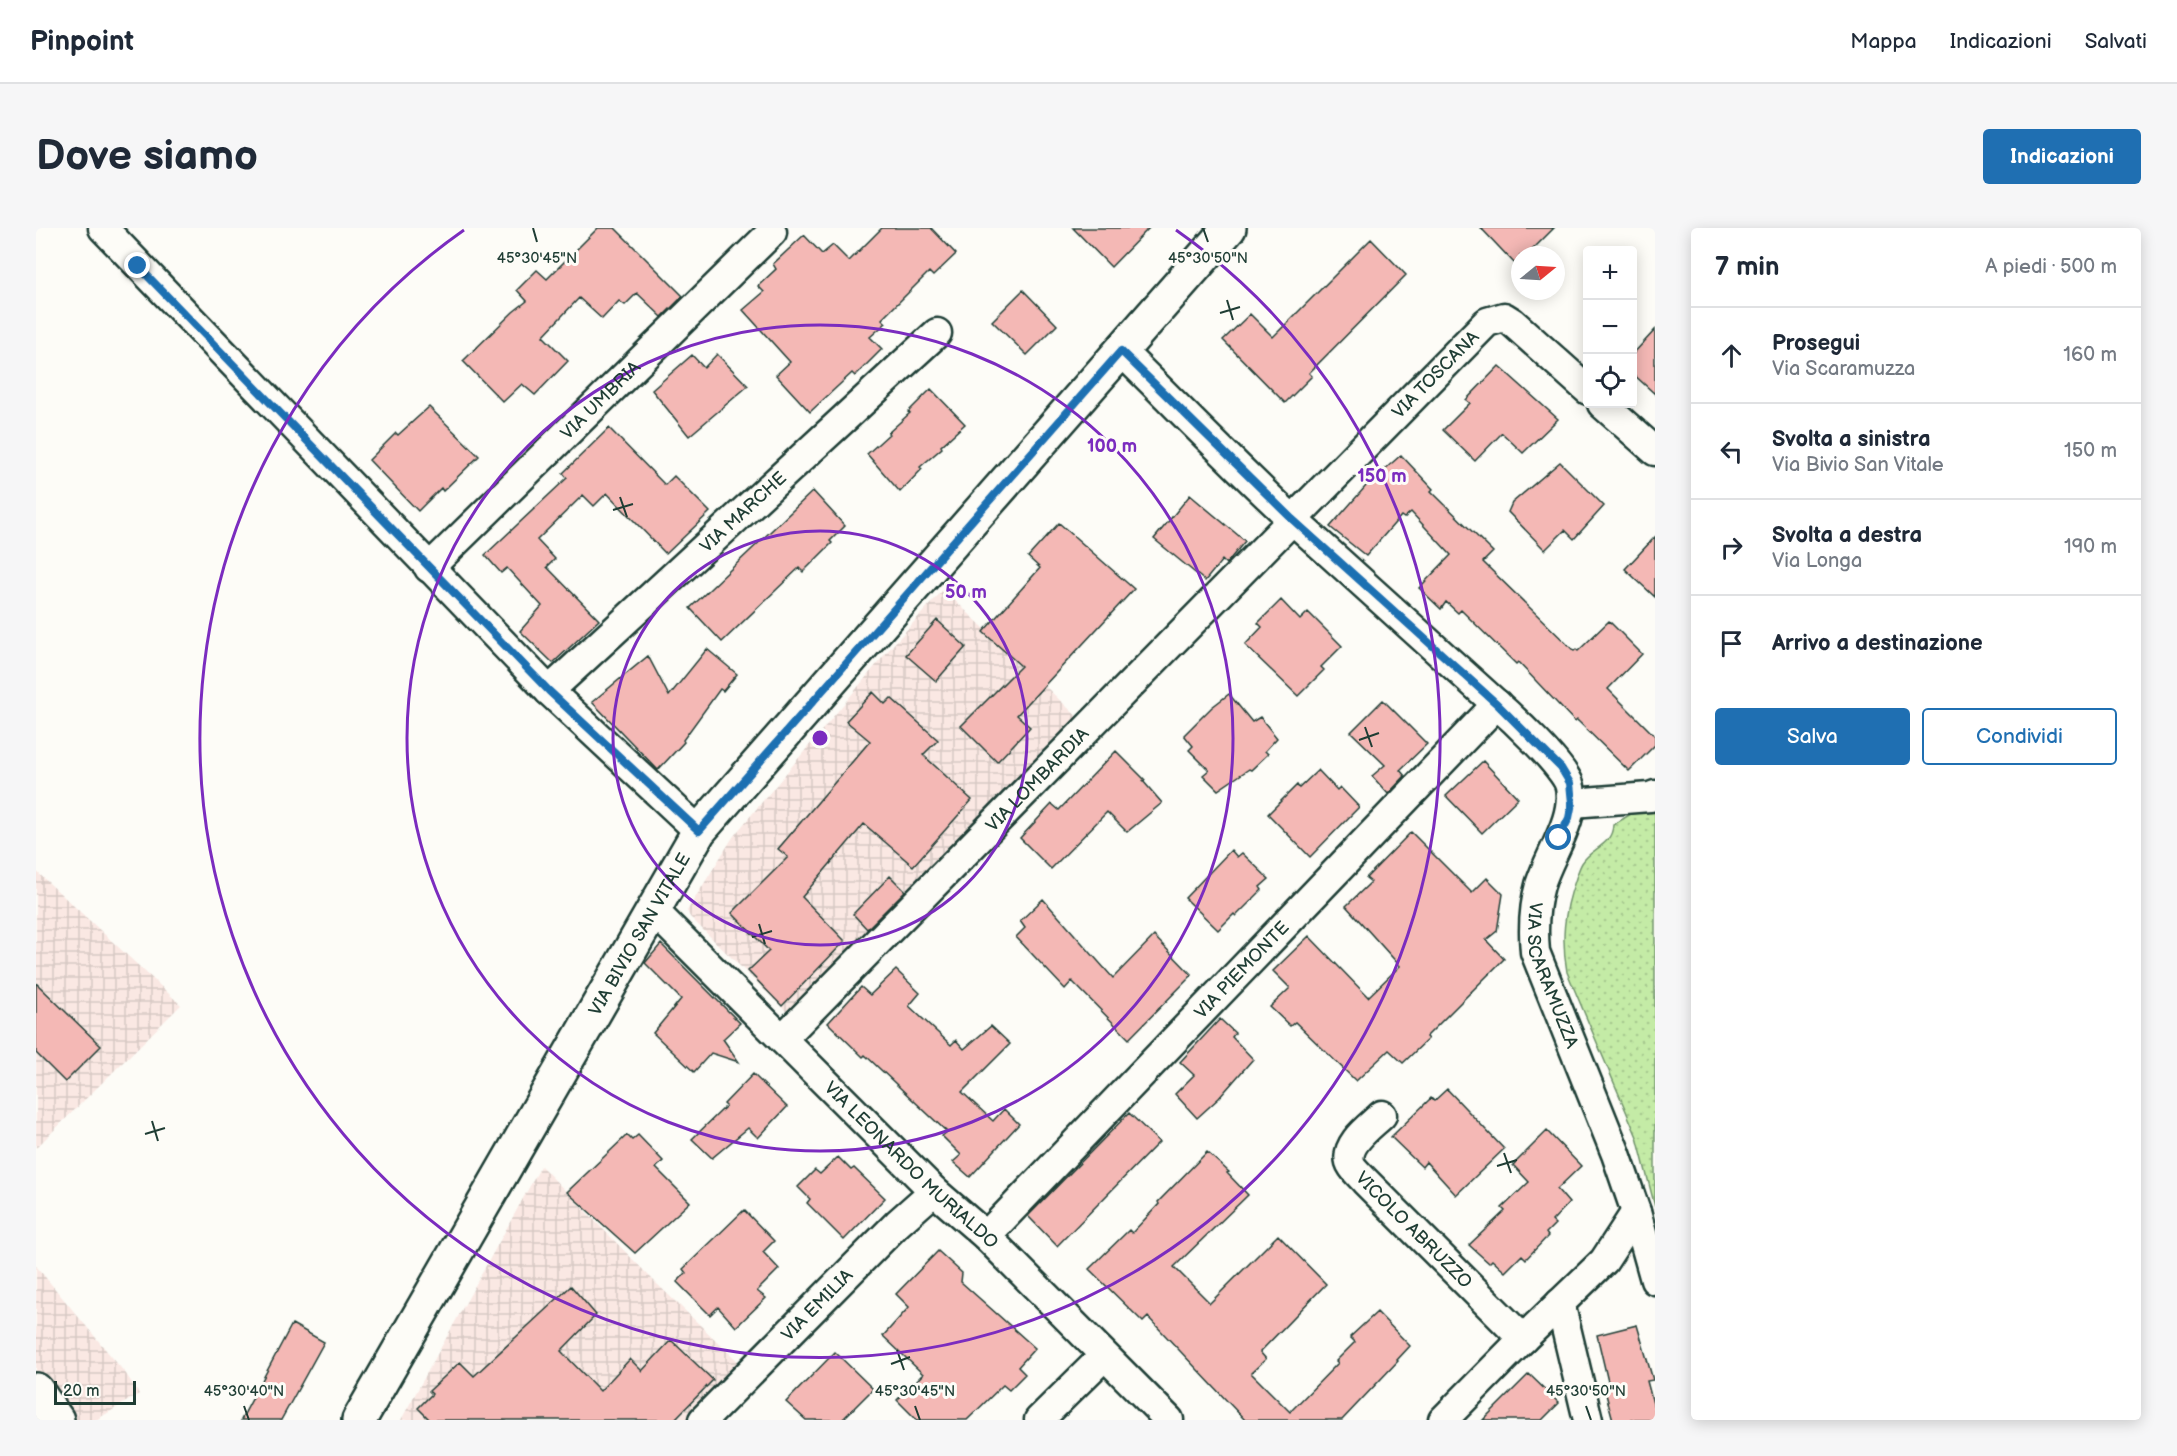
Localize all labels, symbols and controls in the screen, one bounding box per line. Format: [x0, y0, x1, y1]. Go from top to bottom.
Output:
text: Pinpoint [30, 25, 134, 58]
text: Mappa [1850, 29, 1917, 54]
text: Indicazioni [1950, 29, 2052, 54]
text: Salvati [2085, 29, 2147, 54]
button: Indicazioni [1983, 129, 2141, 184]
text: Dove siamo [36, 131, 258, 182]
north arrow [1511, 246, 1565, 300]
map controls [1583, 246, 1637, 408]
button: + [1583, 246, 1637, 300]
text: 45°30'45"N [497, 249, 577, 268]
text: 45°30'50"N [1168, 249, 1248, 268]
route end [124, 252, 150, 278]
text: 7 min [1715, 252, 1779, 283]
text: A piedi · 500 m [1985, 255, 2117, 279]
button: − [1583, 300, 1637, 354]
street label: VIA TOSCANA [1388, 327, 1483, 423]
text: Prosegui [1772, 330, 1860, 357]
icon: ahead [1715, 339, 1748, 372]
text: 160 m [2063, 343, 2117, 367]
button: locate [1583, 354, 1637, 408]
street label: VIA UMBRIA [557, 357, 645, 444]
text: Via Scaramuzza [1772, 357, 1915, 381]
text: Svolta a sinistra [1772, 426, 1931, 453]
icon: left [1715, 435, 1748, 468]
text: 100 m [1087, 436, 1137, 457]
text: 150 m [2064, 439, 2117, 463]
text: Via Bivio San Vitale [1772, 453, 1944, 477]
text: 150 m [1357, 466, 1407, 487]
street label: VIA MARCHE [696, 467, 791, 557]
text: Svolta a destra [1772, 522, 1922, 549]
icon: right [1715, 531, 1748, 564]
text: 190 m [2064, 535, 2117, 559]
text: Via Longa [1772, 549, 1862, 573]
text: 50 m [945, 582, 987, 603]
icon: arrive [1715, 627, 1748, 660]
text: Arrivo a destinazione [1772, 630, 1983, 657]
button: Salva [1715, 708, 1910, 765]
button: Condividi [1922, 708, 2117, 765]
street label: VIA LOMBARDIA [982, 723, 1093, 836]
centre of rings [810, 728, 830, 748]
route start [1545, 824, 1571, 850]
street label: VIA BIVIO SAN VITALE [585, 849, 695, 1019]
street label: VIA SCARAMUZZA [1523, 901, 1583, 1051]
street label: VIA PIEMONTE [1190, 917, 1294, 1023]
street label: VIA LEONARDO MURIALDO [820, 1077, 1002, 1253]
street label: VICOLO ABRUZZO [1351, 1168, 1476, 1293]
street label: VIA EMILIA [777, 1265, 857, 1345]
scale bar [54, 1378, 136, 1406]
text: 20 m [63, 1382, 99, 1401]
text: 45°30'40"N [204, 1382, 284, 1401]
text: 45°30'45"N [875, 1382, 955, 1401]
text: 45°30'50"N [1546, 1382, 1626, 1401]

